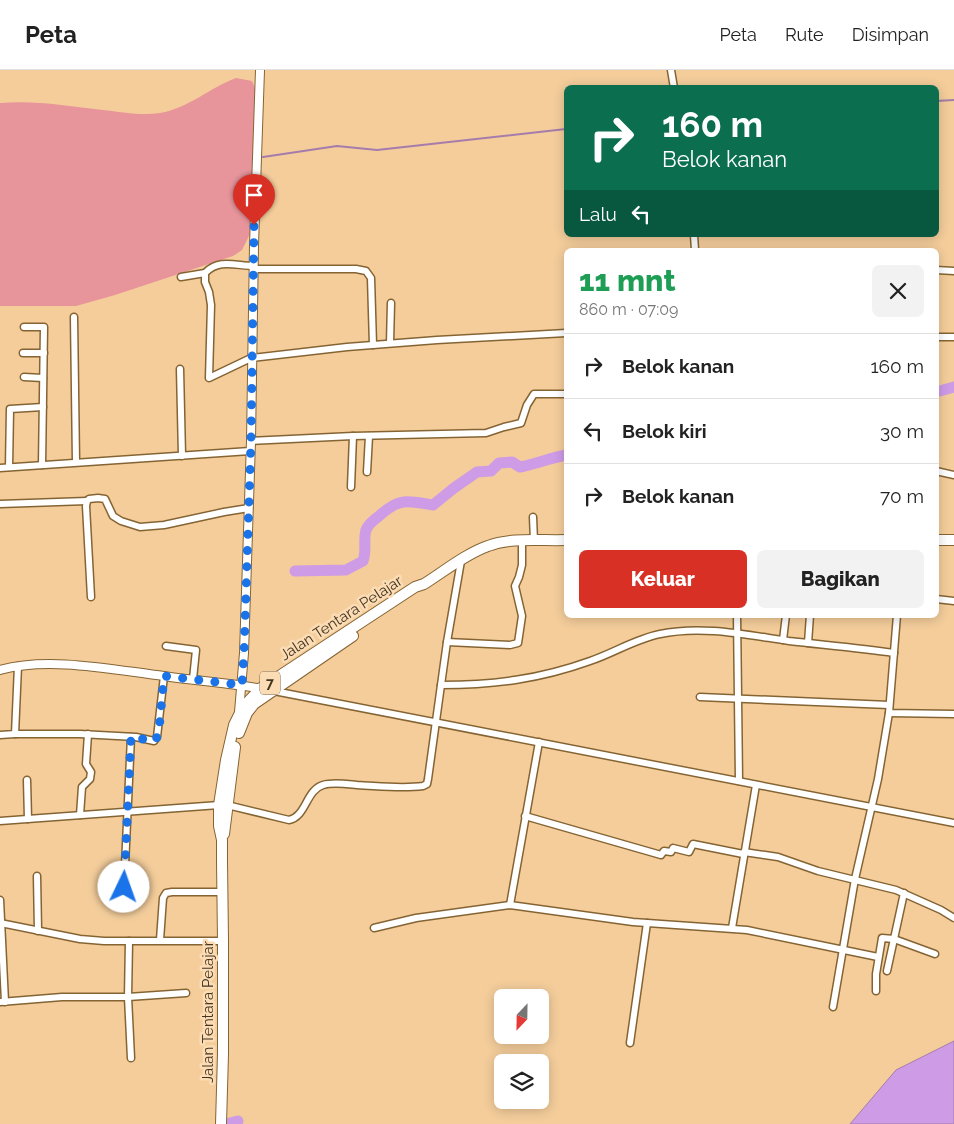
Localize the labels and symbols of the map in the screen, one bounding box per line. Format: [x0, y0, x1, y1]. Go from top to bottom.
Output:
pin [233, 174, 275, 225]
street label: Jalan Tentara Pelajar [277, 571, 406, 664]
road number: 7 [260, 672, 280, 694]
position arrow [97, 860, 149, 912]
street label: Jalan Tentara Pelajar [199, 940, 217, 1083]
north arrow [494, 989, 549, 1044]

